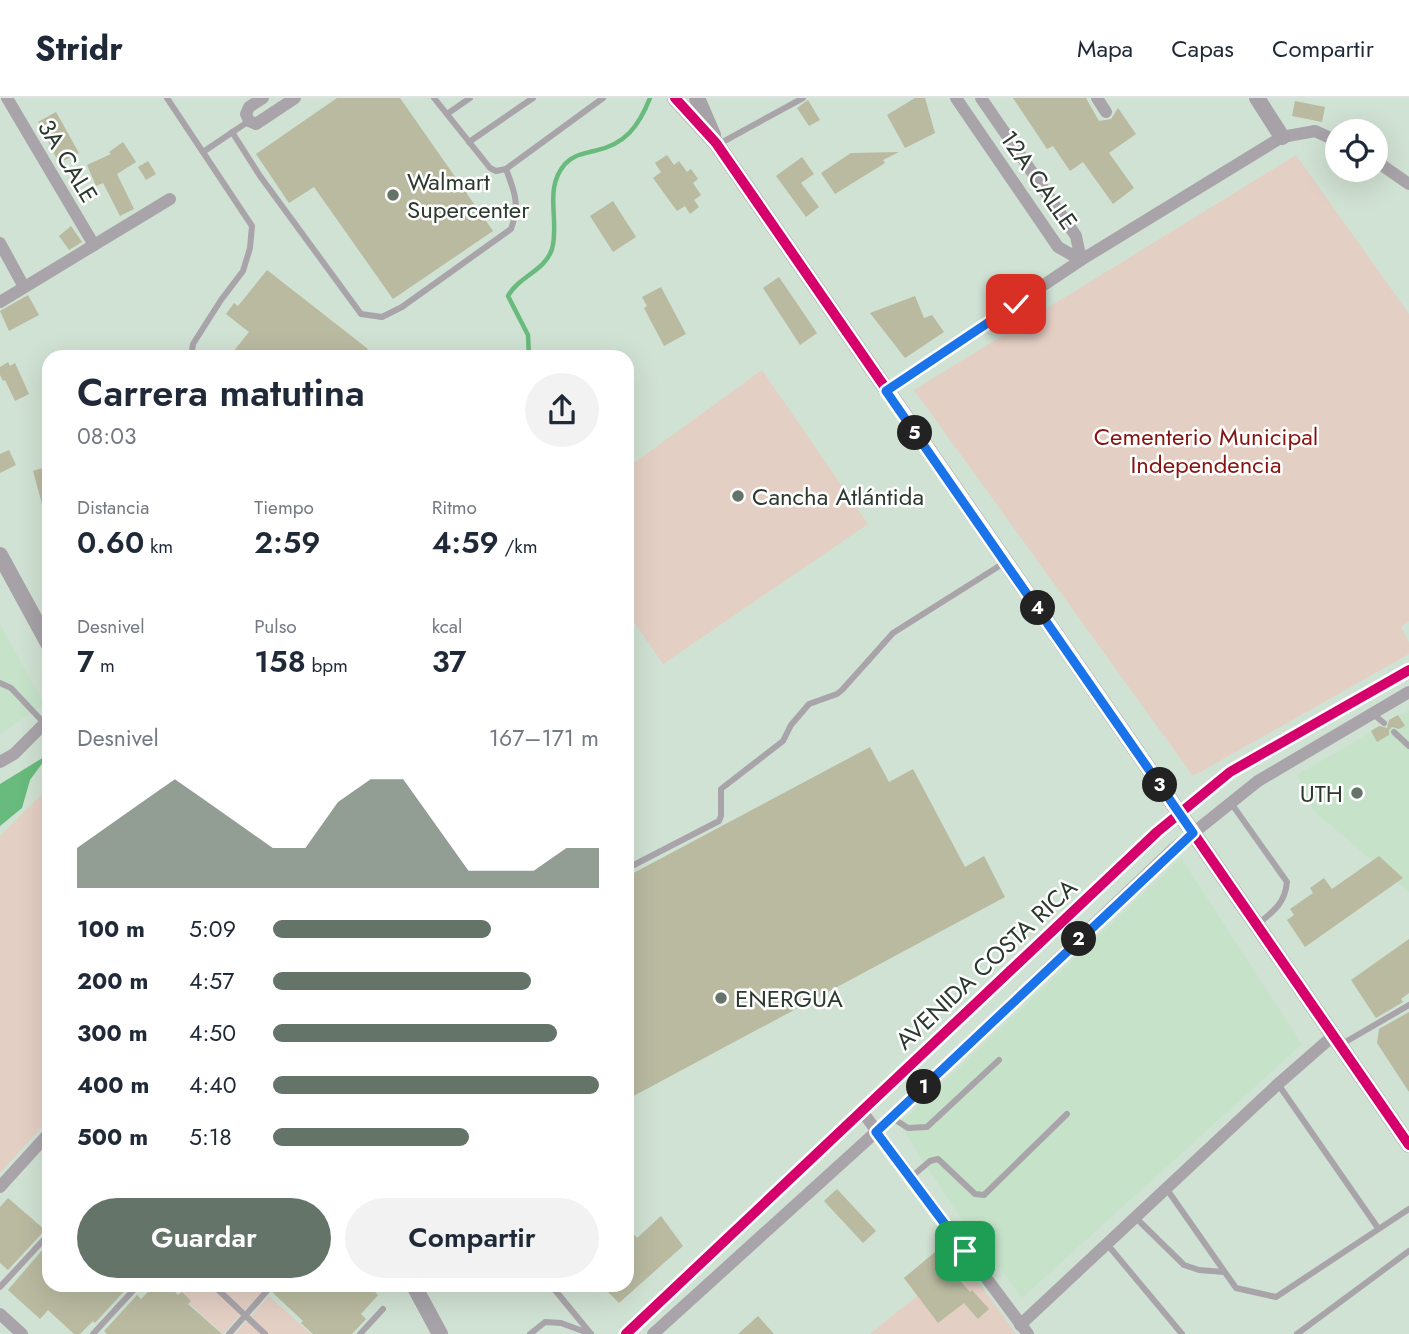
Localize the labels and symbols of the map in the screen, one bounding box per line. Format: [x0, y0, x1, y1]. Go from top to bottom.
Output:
street label: 3A CALE [29, 113, 107, 209]
street label: 12A CALLE [992, 123, 1086, 237]
place label: Walmart Supercenter [407, 164, 530, 227]
marker: Walmart Supercenter [385, 187, 401, 203]
pin [986, 274, 1046, 334]
pin: 5 [898, 416, 932, 450]
park label: Cementerio Municipal Independencia [1094, 419, 1318, 482]
place label: Cancha Atlántida [752, 479, 924, 514]
marker: Cancha Atlántida [730, 488, 746, 504]
pin: 4 [1020, 590, 1056, 626]
pin: 3 [1142, 768, 1178, 802]
place label: UTH [1300, 776, 1343, 811]
marker: UTH [1349, 785, 1365, 801]
street label: AVENIDA COSTA RICA [887, 870, 1085, 1058]
pin: 2 [1062, 922, 1096, 956]
place label: ENERGUA [735, 981, 843, 1016]
marker: ENERGUA [713, 990, 729, 1006]
pin: 1 [906, 1070, 942, 1104]
pin [935, 1221, 995, 1281]

